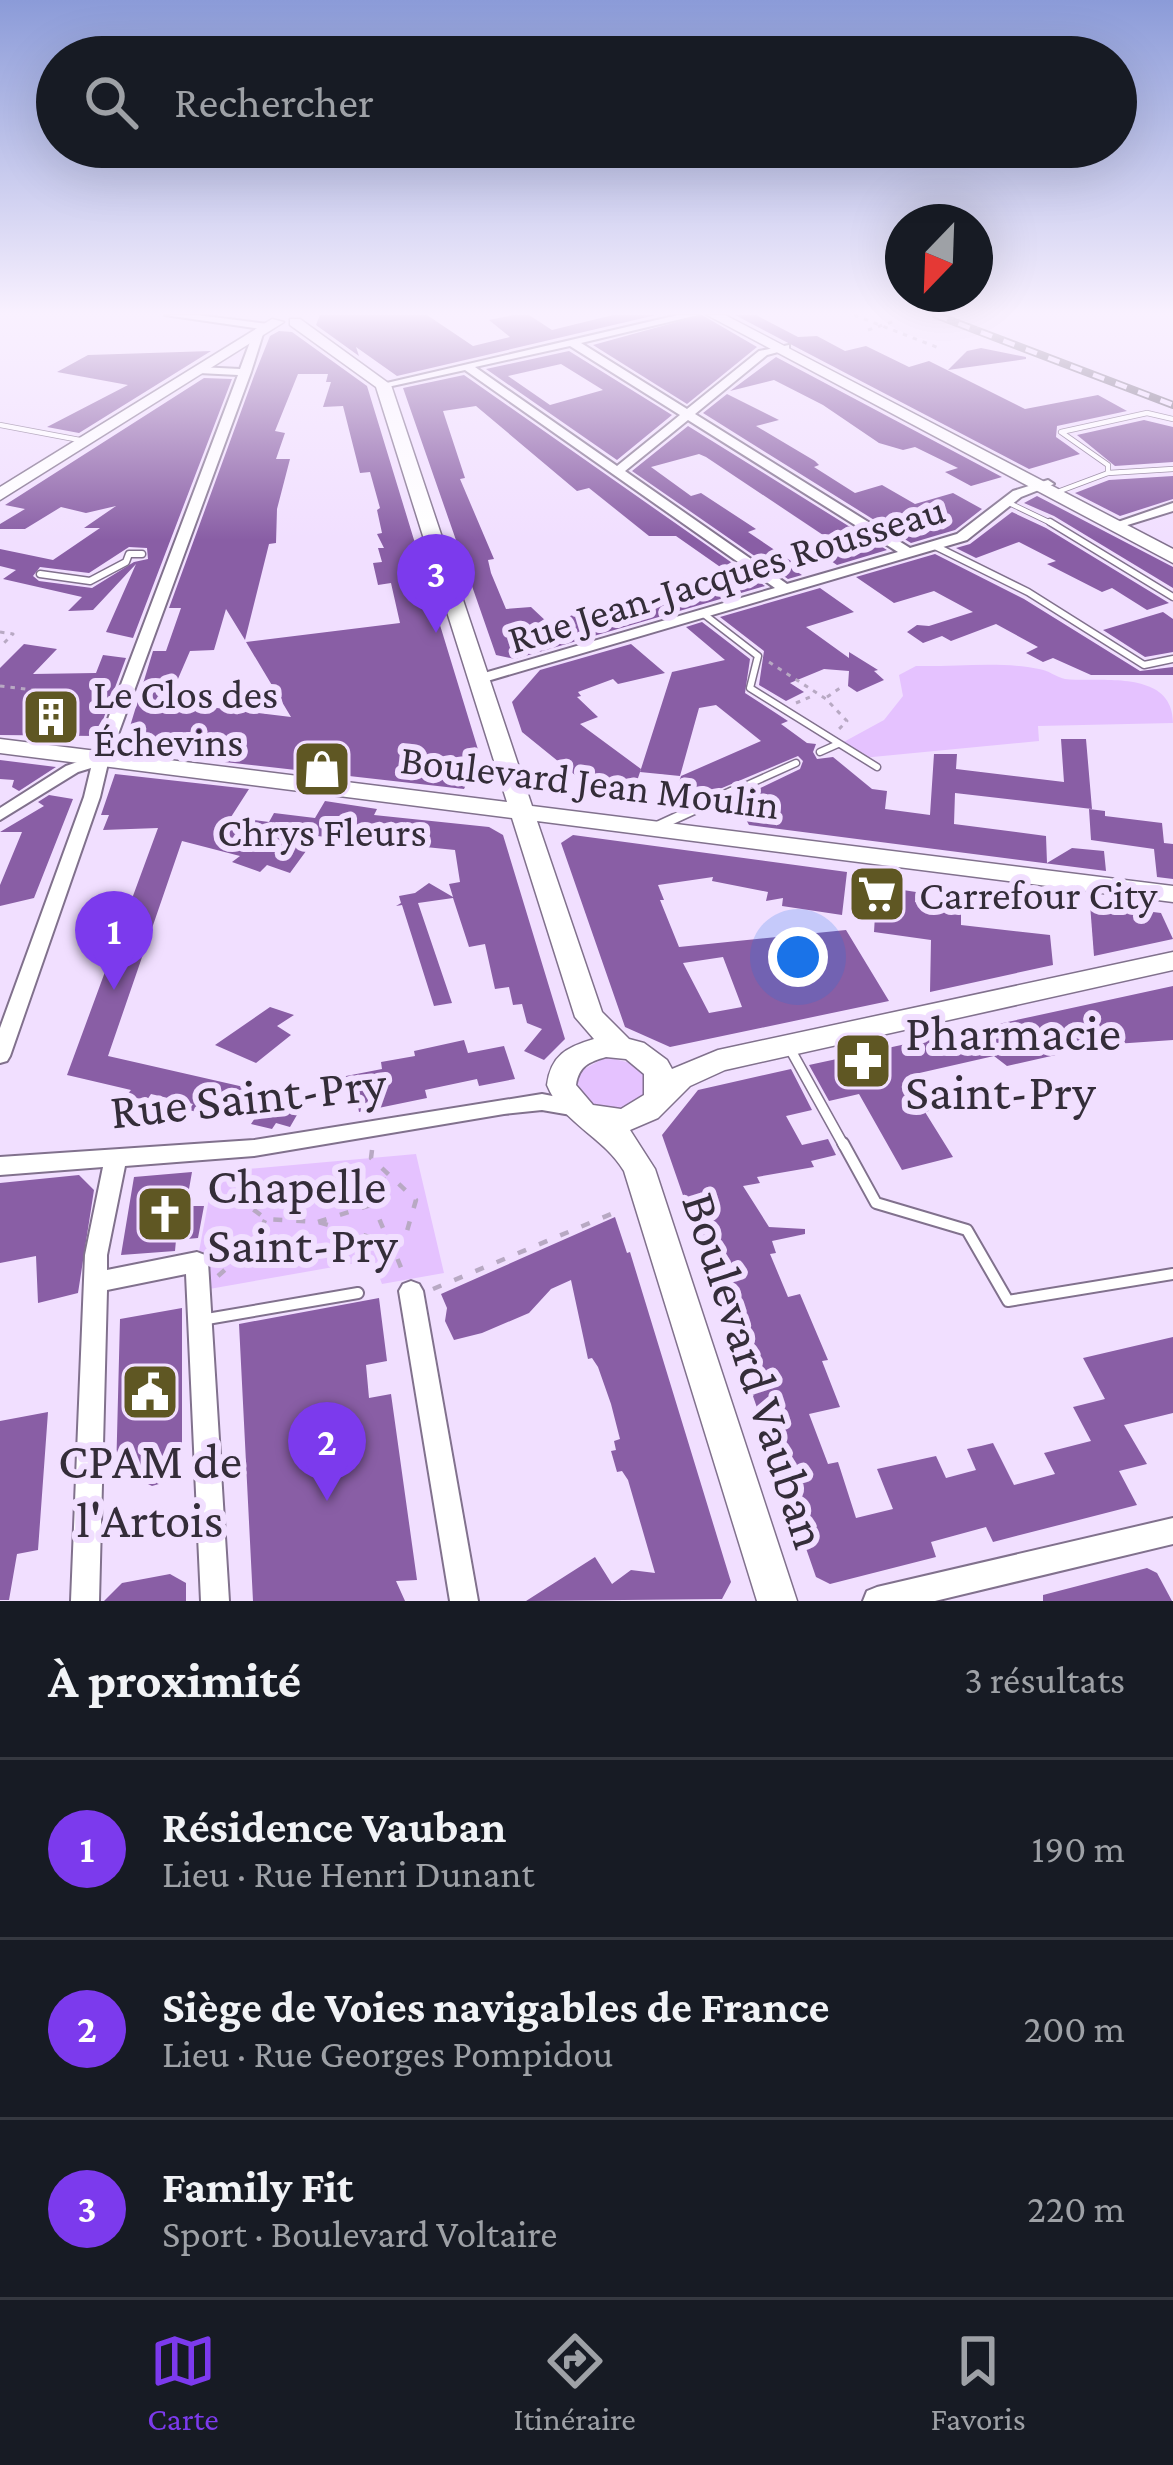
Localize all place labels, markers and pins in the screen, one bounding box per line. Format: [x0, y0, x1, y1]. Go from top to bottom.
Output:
pin: 3 [397, 534, 475, 633]
place label: Le Clos des Échevins [93, 670, 278, 765]
building icon: Le Clos des Échevins [20, 686, 82, 748]
shop icon: Chrys Fleurs [291, 738, 353, 800]
place label: Chrys Fleurs [217, 808, 427, 855]
supermarket icon: Carrefour City [846, 863, 908, 925]
place label: Carrefour City [919, 871, 1158, 918]
pin: 1 [75, 891, 153, 990]
place label: Pharmacie Saint-Pry [905, 1004, 1121, 1120]
pharmacy icon: Pharmacie Saint-Pry [832, 1030, 894, 1092]
place label: Chapelle Saint-Pry [207, 1157, 398, 1273]
church icon: Chapelle Saint-Pry [134, 1183, 196, 1245]
public building icon: CPAM de l'Artois [119, 1361, 181, 1423]
pin: 2 [288, 1402, 366, 1501]
place label: CPAM de l'Artois [58, 1432, 242, 1548]

